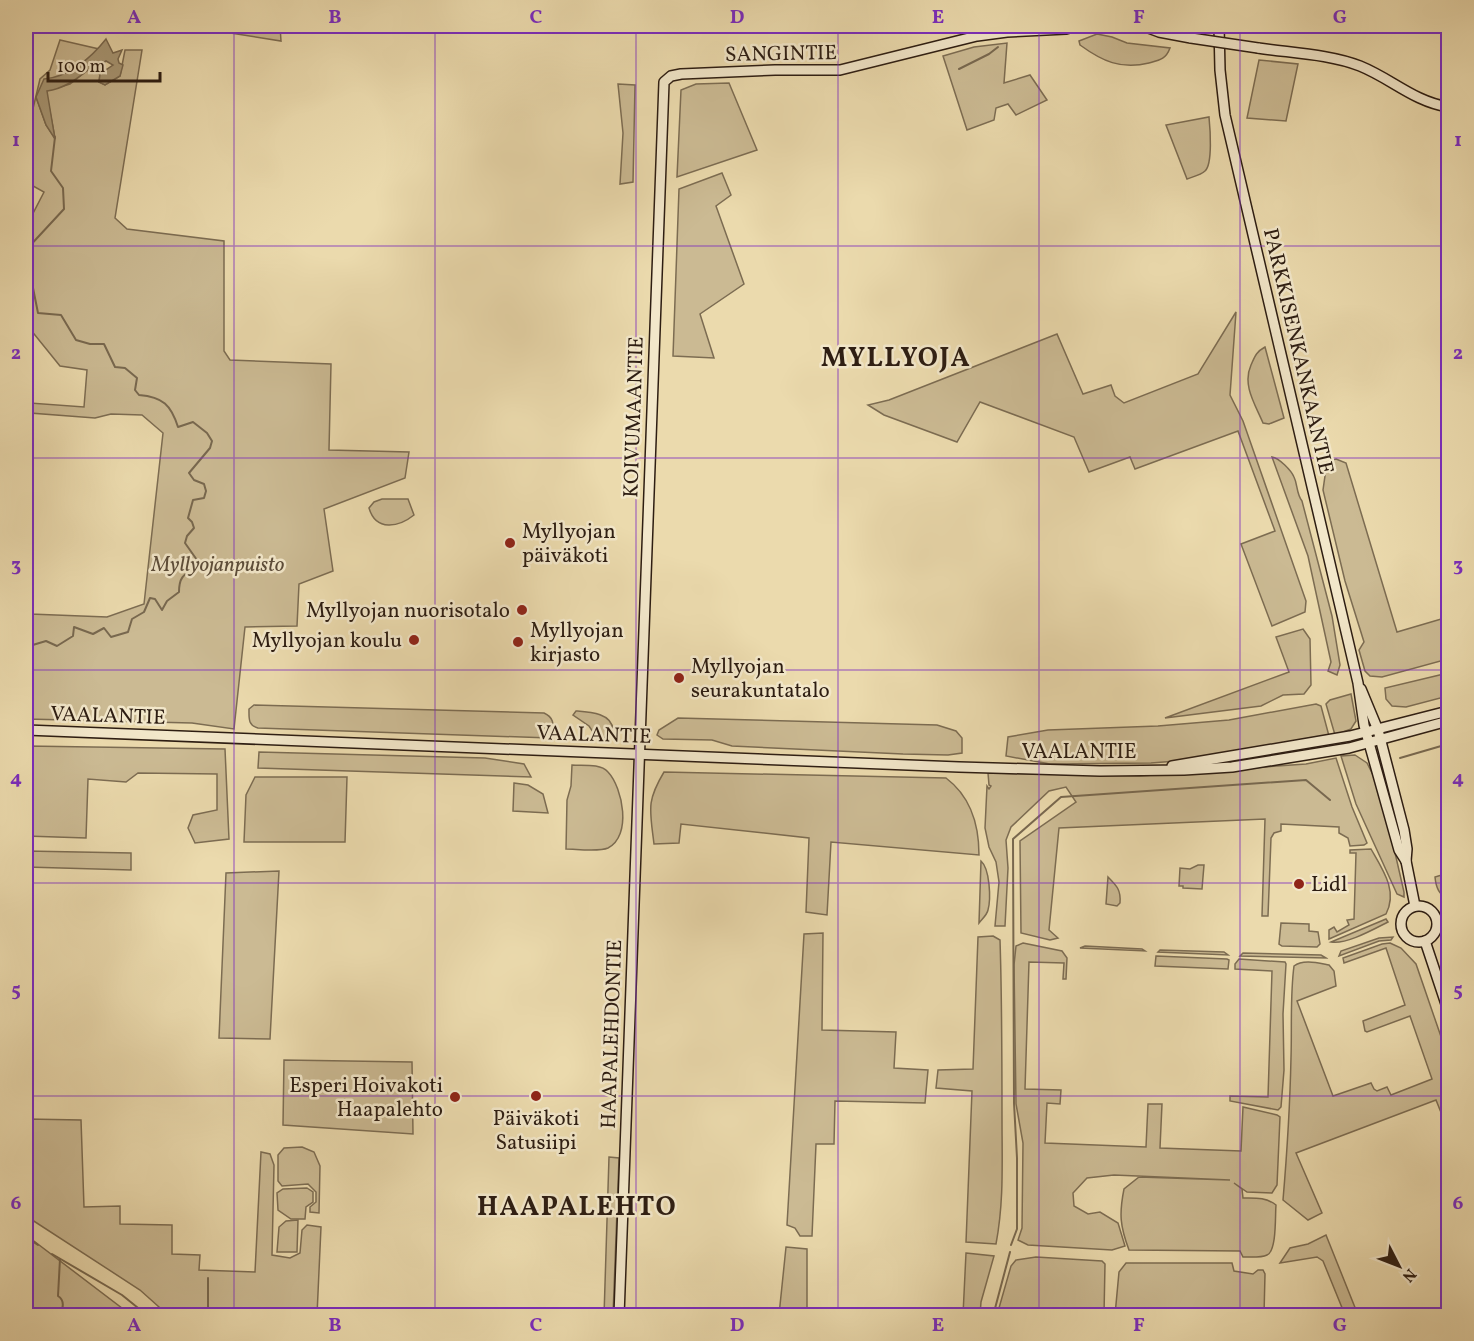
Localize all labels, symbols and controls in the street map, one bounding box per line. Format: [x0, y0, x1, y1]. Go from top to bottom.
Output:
text: A [127, 4, 141, 32]
text: B [328, 4, 342, 32]
text: C [530, 4, 543, 32]
text: D [730, 4, 744, 32]
text: E [932, 4, 944, 32]
text: F [1133, 4, 1145, 32]
text: G [1333, 4, 1347, 32]
street label: SANGINTIE [725, 39, 837, 70]
scale bar [48, 45, 160, 83]
text: 100 m [57, 55, 106, 80]
text: 1 [12, 127, 20, 155]
text: 1 [1454, 127, 1462, 155]
street label: PARKKISENKANKAANTIE [1255, 225, 1340, 477]
street label: KOIVUMAANTIE [617, 336, 652, 498]
text: 2 [11, 340, 21, 368]
district label: MYLLYOJA [821, 340, 971, 378]
text: 2 [1453, 340, 1463, 368]
place label: Myllyojan päiväkoti [522, 518, 616, 571]
marker: Myllyojan päiväkoti [503, 536, 517, 550]
park label: Myllyojanpuisto [151, 551, 285, 580]
text: 3 [11, 552, 21, 580]
text: 3 [1453, 552, 1463, 580]
place label: Myllyojan nuorisotalo [306, 597, 510, 626]
marker: Myllyojan nuorisotalo [515, 603, 529, 617]
place label: Myllyojan kirjasto [530, 617, 624, 670]
place label: Myllyojan koulu [252, 627, 402, 656]
marker: Myllyojan koulu [407, 633, 421, 647]
marker: Myllyojan kirjasto [511, 635, 525, 649]
place label: Myllyojan seurakuntatalo [691, 653, 830, 706]
marker: Myllyojan seurakuntatalo [672, 671, 686, 685]
street label: VAALANTIE [50, 700, 166, 733]
street label: VAALANTIE [536, 719, 652, 752]
street label: VAALANTIE [1021, 738, 1137, 767]
text: 4 [10, 765, 22, 793]
text: 4 [1452, 765, 1464, 793]
place label: Lidl [1311, 871, 1347, 900]
marker: Lidl [1292, 877, 1306, 891]
street label: HAAPALEHDONTIE [595, 939, 630, 1129]
text: 5 [11, 977, 21, 1005]
text: 5 [1453, 977, 1463, 1005]
place label: Esperi Hoivakoti Haapalehto [289, 1072, 443, 1125]
marker: Päiväkoti Satusiipi [529, 1089, 543, 1103]
marker: Esperi Hoivakoti Haapalehto [448, 1090, 462, 1104]
place label: Päiväkoti Satusiipi [493, 1105, 579, 1158]
district label: HAAPALEHTO [477, 1189, 677, 1227]
text: 6 [11, 1190, 22, 1218]
text: 6 [1453, 1190, 1464, 1218]
north arrow [1369, 1236, 1429, 1296]
text: N [1396, 1263, 1421, 1287]
text: A [127, 1312, 141, 1340]
text: B [328, 1312, 342, 1340]
text: C [530, 1312, 543, 1340]
text: D [730, 1312, 744, 1340]
text: E [932, 1312, 944, 1340]
text: F [1133, 1312, 1145, 1340]
text: G [1333, 1312, 1347, 1340]

